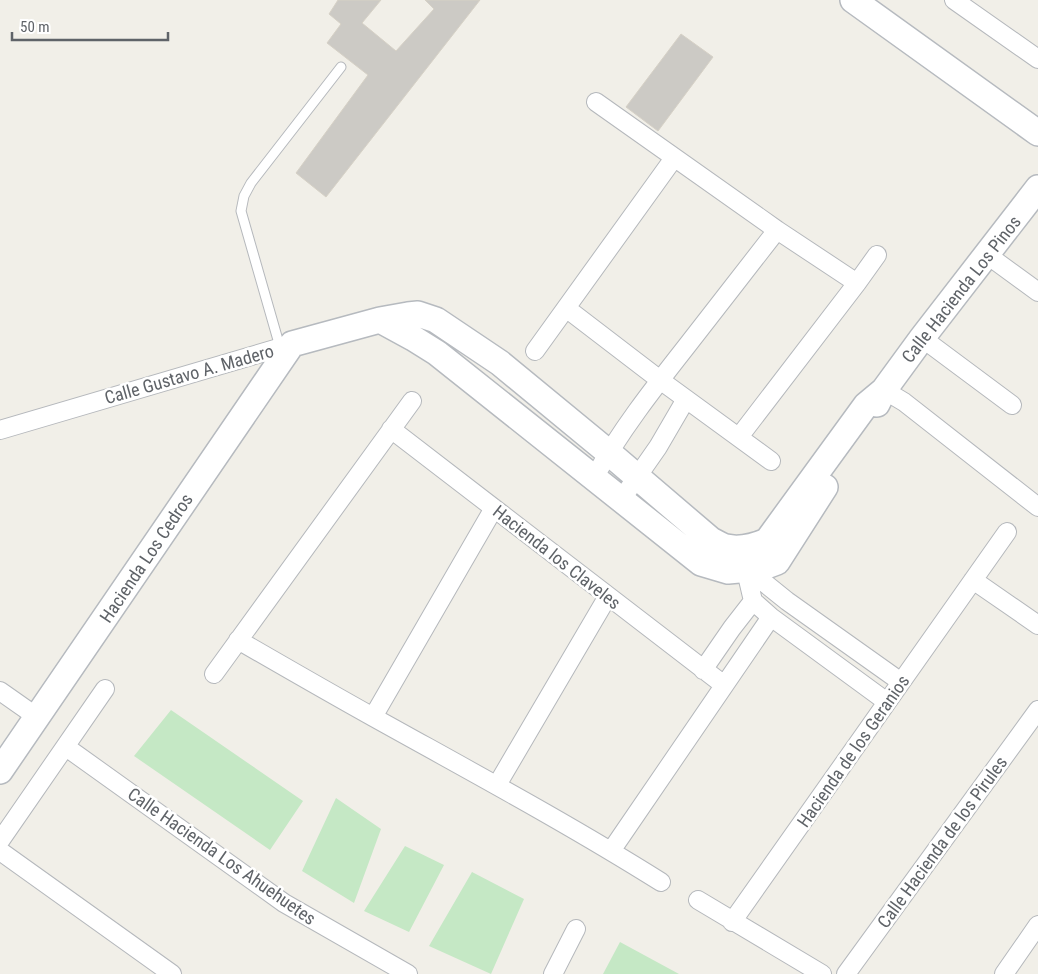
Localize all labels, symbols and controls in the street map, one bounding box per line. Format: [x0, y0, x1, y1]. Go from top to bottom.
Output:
scale bar [12, 10, 169, 42]
text: 50 m [20, 18, 50, 36]
street label: Calle Hacienda Los Pinos [897, 211, 1025, 367]
street label: Calle Gustavo A. Madero [102, 340, 276, 408]
street label: Hacienda Los Cedros [95, 489, 197, 627]
street label: Hacienda los Claveles [489, 501, 625, 613]
street label: Hacienda de los Geranios [792, 671, 914, 831]
street label: Calle Hacienda de los Pirules [873, 752, 1011, 932]
street label: Calle Hacienda Los Ahuehuetes [124, 783, 320, 929]

